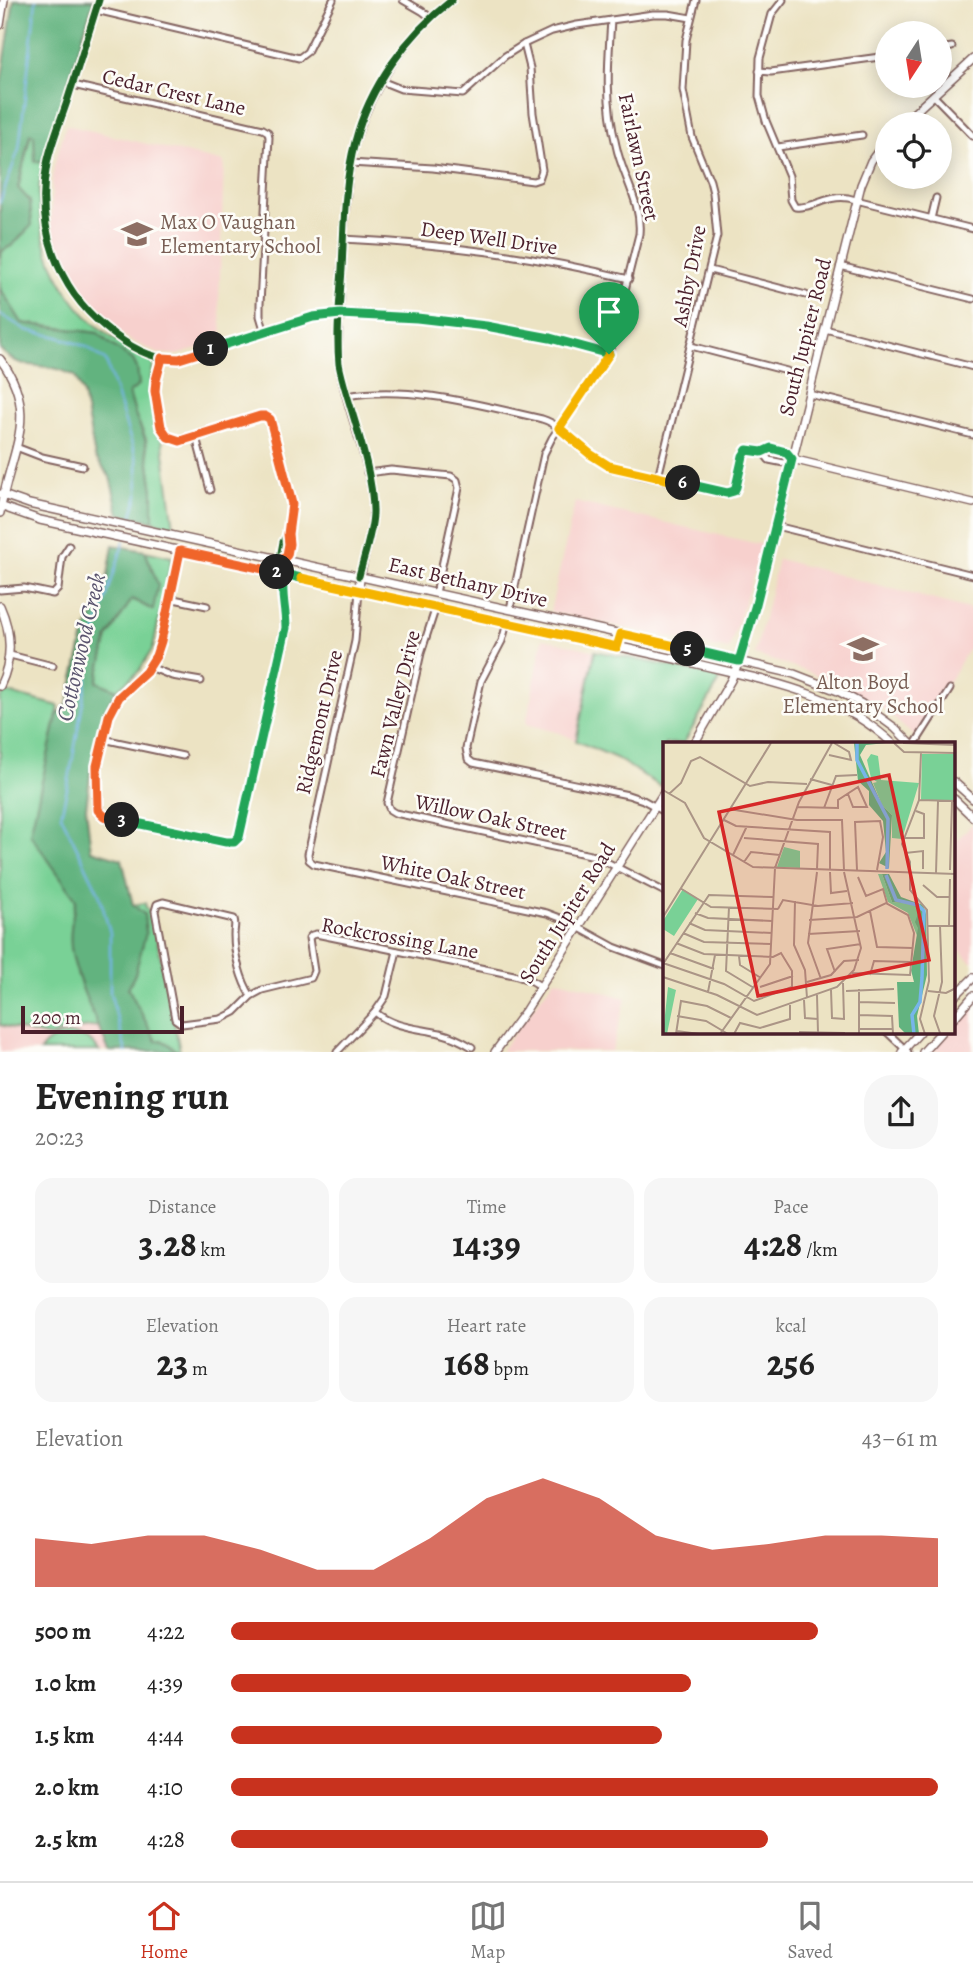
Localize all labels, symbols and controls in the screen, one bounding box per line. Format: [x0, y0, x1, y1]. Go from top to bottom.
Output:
north arrow [875, 21, 952, 98]
map controls [875, 21, 952, 189]
street label: Cedar Crest Lane [100, 62, 248, 122]
street label: Fairlawn Street [612, 90, 666, 224]
button: locate [875, 112, 952, 189]
place label: Max O Vaughan Elementary School [160, 208, 321, 260]
street label: Deep Well Drive [419, 215, 559, 261]
school or university icon: Max O Vaughan Elementary School [120, 217, 154, 251]
street label: Ashby Drive [665, 223, 713, 330]
street label: South Jupiter Road [772, 254, 838, 419]
pin [579, 282, 639, 354]
icon: arrive [590, 293, 628, 331]
pin: 1 [194, 332, 228, 366]
text: 1 [207, 335, 214, 361]
pin: 6 [666, 466, 700, 500]
text: 6 [678, 469, 687, 495]
street label: East Bethany Drive [386, 550, 550, 614]
pin: 2 [260, 554, 294, 590]
text: 2 [272, 558, 281, 584]
water label: Cottonwood Creek [49, 570, 113, 724]
street label: Fawn Valley Drive [363, 627, 427, 781]
pin: 5 [670, 632, 706, 666]
school or university icon: Alton Boyd Elementary School [846, 632, 880, 666]
text: 5 [683, 635, 692, 661]
street label: Ridgemont Drive [289, 647, 349, 797]
place label: Alton Boyd Elementary School [783, 668, 943, 720]
inset map [663, 742, 956, 1034]
street label: Willow Oak Street [412, 787, 570, 847]
pin: 3 [104, 802, 140, 838]
text: 3 [117, 806, 126, 832]
street label: South Jupiter Road [512, 836, 622, 989]
street label: White Oak Street [377, 848, 528, 906]
street label: Rockcrossing Lane [319, 910, 481, 966]
scale bar [21, 1002, 184, 1034]
text: 200 m [32, 1005, 81, 1031]
text: Evening run [35, 1070, 229, 1122]
button: share [864, 1075, 938, 1149]
text: 20:23 [35, 1122, 84, 1153]
text: Distance [148, 1194, 216, 1220]
text: Time [467, 1194, 506, 1220]
text: Pace [773, 1194, 808, 1220]
text: 3.28 [138, 1220, 197, 1268]
text: 14:39 [452, 1220, 521, 1268]
text: 4:28 [744, 1220, 802, 1268]
text: km [197, 1237, 226, 1263]
text: /km [802, 1237, 838, 1263]
text: Elevation [146, 1313, 219, 1339]
text: Heart rate [447, 1313, 526, 1339]
text: kcal [776, 1313, 806, 1339]
text: 23 [156, 1339, 188, 1387]
text: 168 [444, 1339, 490, 1387]
text: 256 [767, 1339, 815, 1387]
text: m [188, 1356, 208, 1382]
text: bpm [490, 1356, 529, 1382]
text: Elevation [35, 1423, 123, 1454]
text: 43–61 m [862, 1423, 938, 1454]
text: 500 m [35, 1616, 91, 1647]
text: 4:22 [147, 1616, 185, 1647]
text: 1.0 km [35, 1668, 96, 1699]
text: 4:39 [147, 1668, 183, 1699]
text: 1.5 km [35, 1720, 95, 1751]
text: 4:44 [147, 1720, 184, 1751]
text: 2.0 km [35, 1772, 99, 1803]
text: 4:10 [147, 1772, 183, 1803]
text: 2.5 km [35, 1824, 97, 1855]
text: 4:28 [147, 1824, 185, 1855]
tab: Home [140, 1897, 188, 1965]
tab: Map [469, 1897, 507, 1965]
tab: Saved [788, 1897, 833, 1965]

